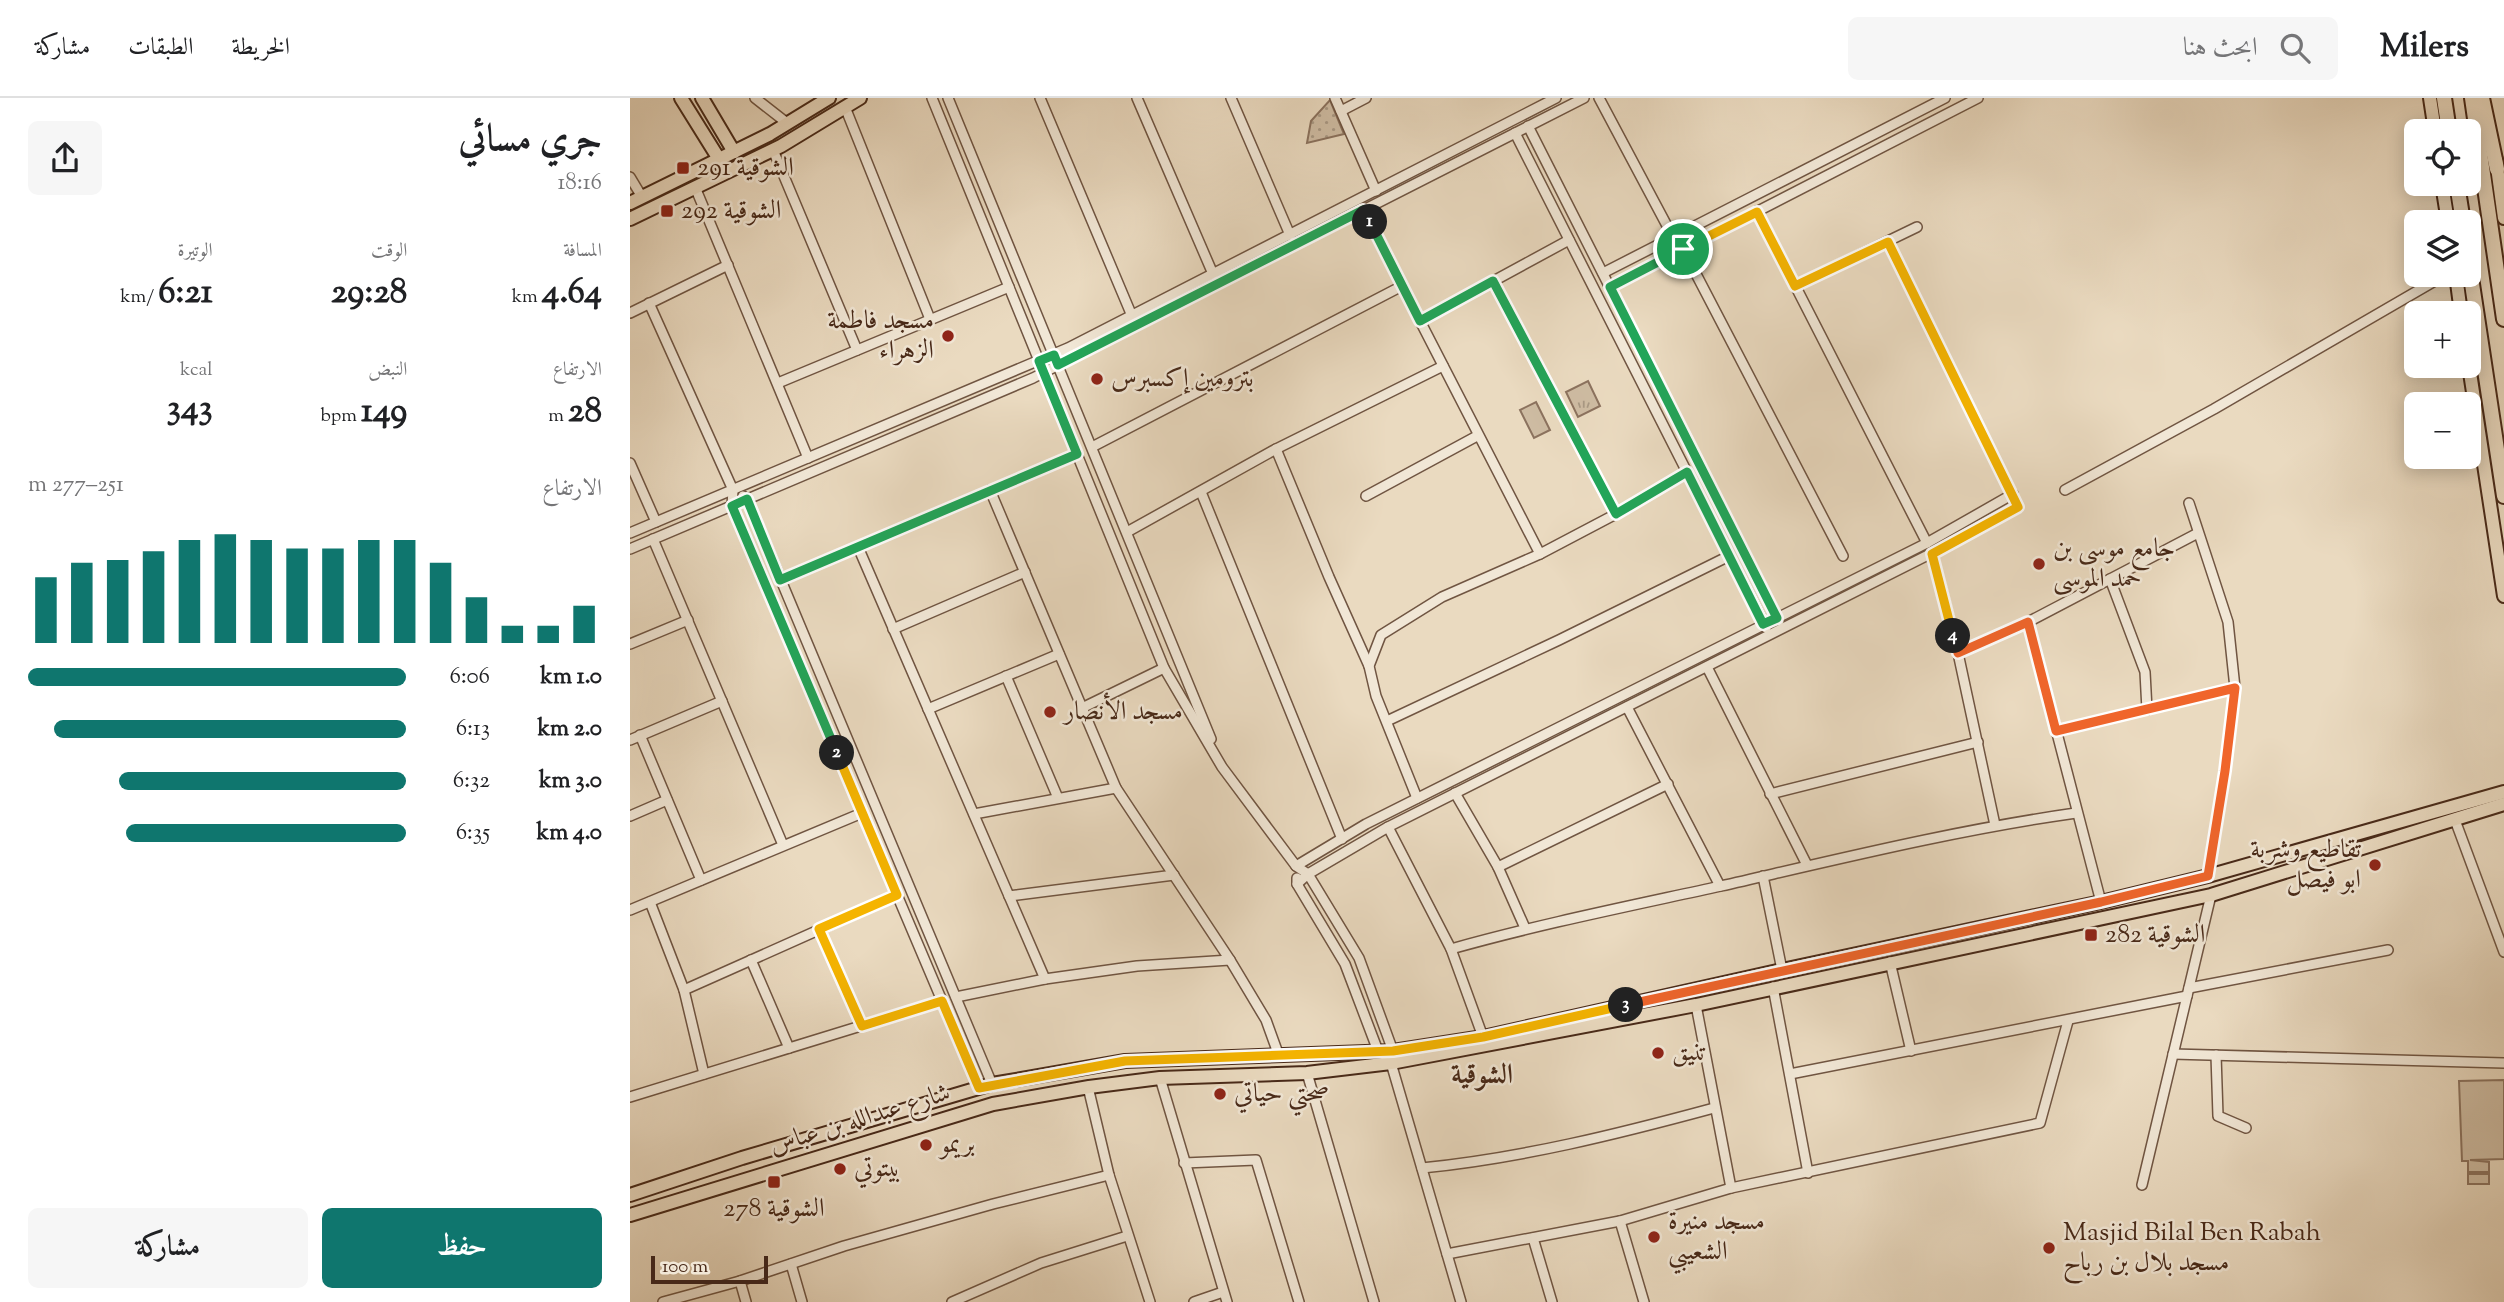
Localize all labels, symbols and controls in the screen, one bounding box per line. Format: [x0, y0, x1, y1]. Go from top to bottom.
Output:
search box [1848, 17, 2338, 80]
text: Milers [2380, 24, 2469, 72]
icon: search [2276, 29, 2314, 67]
text: ابحث هنا [2183, 30, 2258, 67]
text: مشاركة [35, 31, 90, 65]
text: الطبقات [128, 31, 194, 65]
text: الخريطة [232, 31, 290, 65]
text: جري مسائي [459, 114, 602, 168]
map controls [2404, 119, 2481, 469]
button: locate [2404, 119, 2481, 196]
button: share [28, 121, 102, 195]
place label: الشوقية 291 [697, 150, 794, 187]
marker: الشوقية 291 [675, 160, 691, 176]
text: 18:16 [557, 167, 602, 200]
place label: الشوقية 292 [681, 193, 781, 230]
marker: الشوقية 292 [659, 203, 675, 219]
pin: 1 [1352, 204, 1388, 240]
text: 1 [1366, 208, 1373, 235]
button: layers [2404, 210, 2481, 287]
pin [1653, 219, 1713, 279]
icon: arrive [1664, 230, 1702, 268]
text: الوتيرة [178, 238, 213, 265]
text: الوقت [371, 238, 407, 265]
text: المسافة [563, 238, 602, 265]
text: 6:21 [158, 268, 213, 319]
text: 29:28 [331, 268, 407, 319]
text: 4.64 [542, 268, 602, 319]
text: /km [120, 284, 158, 311]
text: km [512, 284, 542, 311]
button: + [2404, 301, 2481, 378]
place label: مسجد فاطمة الزهراء [827, 303, 934, 370]
marker: مسجد فاطمة الزهراء [940, 328, 956, 344]
text: kcal [180, 357, 213, 384]
text: النبض [368, 357, 407, 384]
text: الارتفاع [553, 357, 602, 384]
place label: بترومين إكسبرس [1111, 361, 1254, 398]
marker: بترومين إكسبرس [1089, 371, 1105, 387]
text: 343 [167, 384, 213, 435]
text: 149 [361, 387, 407, 438]
text: 28 [568, 387, 602, 438]
button: − [2404, 392, 2481, 469]
text: bpm [321, 403, 361, 430]
text: m [548, 403, 568, 430]
text: 251–277 m [28, 469, 124, 502]
text: الارتفاع [542, 473, 602, 506]
place label: جامع موسى بن حمد الموسى [2053, 531, 2175, 598]
marker: جامع موسى بن حمد الموسى [2031, 556, 2047, 572]
pin: 4 [1936, 618, 1970, 654]
text: 4 [1948, 622, 1957, 649]
text: 6:06 [449, 661, 490, 694]
text: 1.0 km [540, 661, 602, 694]
place label: مسجد الأنصار [1061, 692, 1183, 731]
marker: مسجد الأنصار [1042, 704, 1058, 720]
text: 6:13 [456, 713, 490, 746]
text: 2.0 km [537, 713, 602, 746]
pin: 2 [820, 736, 854, 770]
text: 2 [832, 739, 841, 766]
text: 6:32 [453, 765, 490, 798]
text: 3.0 km [539, 765, 602, 798]
text: 6:35 [456, 817, 490, 850]
text: 4.0 km [537, 817, 602, 850]
place label: تقاطيع وشربة ابو فيصل [2250, 832, 2362, 899]
marker: تقاطيع وشربة ابو فيصل [2367, 857, 2383, 873]
place label: الشوقية 282 [2105, 917, 2205, 954]
marker: الشوقية 282 [2083, 927, 2099, 943]
pin: 3 [1608, 988, 1644, 1023]
text: 3 [1622, 991, 1629, 1018]
place label: تنيق [1672, 1035, 1707, 1072]
marker: تنيق [1650, 1045, 1666, 1061]
district label: الشوقية [1451, 1056, 1513, 1096]
street label: شارع عبدالله بن عباس [765, 1075, 955, 1166]
place label: صحتي حياتي [1234, 1076, 1329, 1116]
marker: صحتي حياتي [1212, 1086, 1228, 1102]
place label: بريمو [937, 1127, 975, 1164]
marker: بريمو [918, 1137, 934, 1153]
place label: بيتوتي [854, 1151, 901, 1189]
marker: بيتوتي [832, 1161, 848, 1177]
marker: الشوقية 278 [766, 1174, 782, 1190]
place label: الشوقية 278 [723, 1191, 825, 1228]
place label: مسجد منيرة الشعيبي [1668, 1204, 1765, 1274]
button: مشاركة [28, 1208, 308, 1288]
button: حفظ [322, 1208, 602, 1288]
place label: Masjid Bilal Ben Rabah مسجد بلال بن رباح [2063, 1215, 2321, 1285]
marker: مسجد منيرة الشعيبي [1646, 1229, 1662, 1245]
marker: Masjid Bilal Ben Rabah مسجد بلال بن رباح [2041, 1240, 2057, 1256]
scale bar [651, 1253, 768, 1285]
text: 100 m [662, 1254, 708, 1281]

